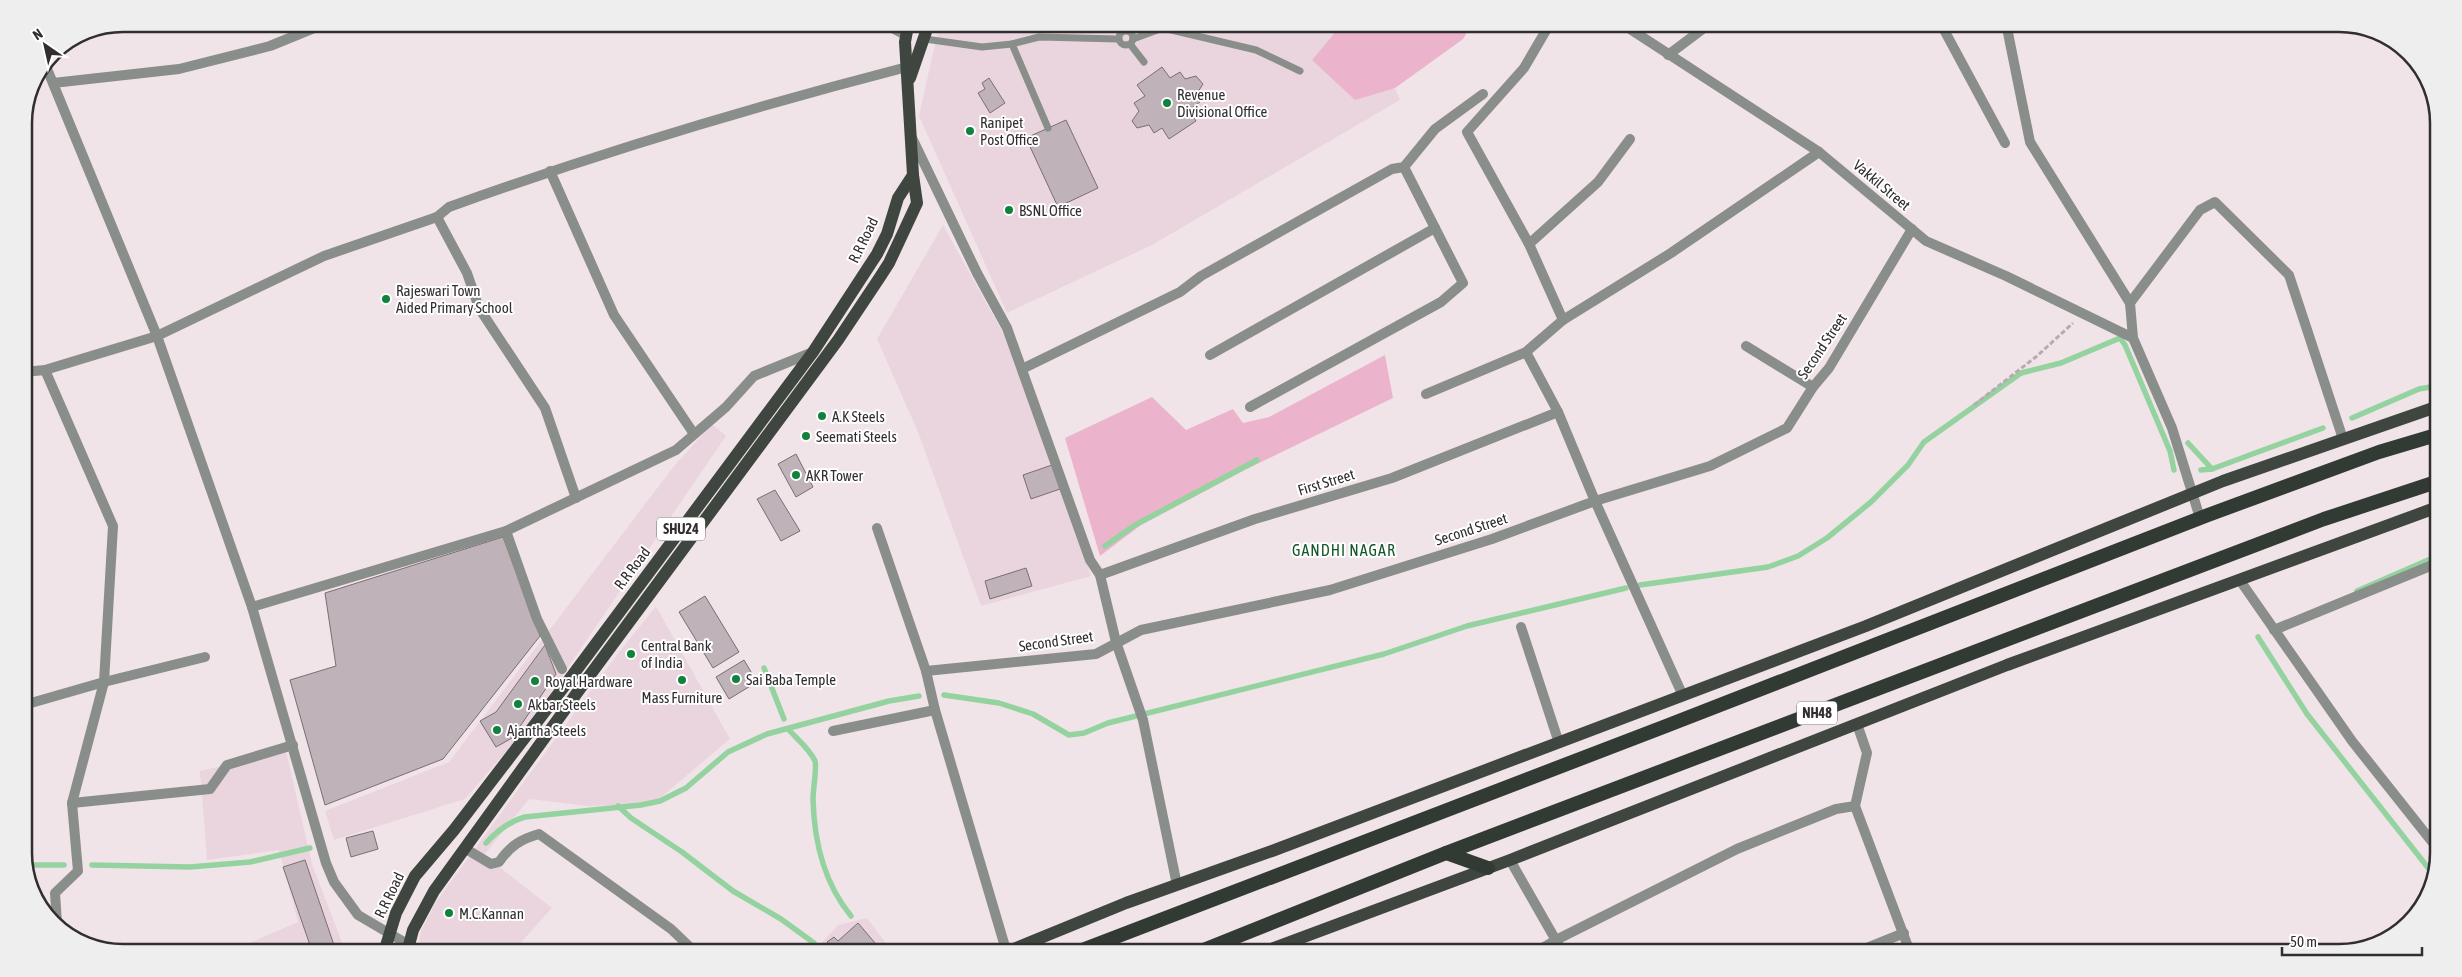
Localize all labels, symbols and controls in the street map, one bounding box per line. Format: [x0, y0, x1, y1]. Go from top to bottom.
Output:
north arrow [20, 20, 70, 70]
text: N [30, 25, 46, 43]
place label: Revenue Divisional Office [1177, 86, 1267, 120]
marker: Revenue Divisional Office [1161, 97, 1173, 109]
place label: Ranipet Post Office [980, 114, 1039, 148]
marker: Ranipet Post Office [964, 125, 976, 137]
street label: Vakkil Street [1850, 156, 1914, 214]
place label: BSNL Office [1019, 202, 1082, 219]
marker: BSNL Office [1003, 204, 1015, 216]
street label: R.R Road [845, 215, 881, 265]
place label: Rajeswari Town Aided Primary School [396, 282, 513, 316]
marker: Rajeswari Town Aided Primary School [380, 293, 392, 305]
street label: Second Street [1794, 310, 1850, 382]
place label: A.K Steels [832, 408, 885, 425]
marker: A.K Steels [816, 410, 828, 422]
place label: Seemati Steels [816, 428, 897, 445]
marker: Seemati Steels [800, 430, 812, 442]
street label: First Street [1296, 465, 1356, 499]
place label: AKR Tower [806, 467, 863, 484]
marker: AKR Tower [790, 469, 802, 481]
street label: Second Street [1433, 509, 1509, 549]
road number: SHU24 [657, 518, 705, 540]
district label: GANDHI NAGAR [1292, 541, 1396, 559]
street label: R.R Road [611, 544, 653, 592]
street label: Second Street [1018, 627, 1094, 655]
place label: Central Bank of India [641, 637, 712, 671]
marker: Central Bank of India [625, 648, 637, 660]
place label: Sai Baba Temple [746, 671, 836, 688]
place label: Royal Hardware [545, 673, 633, 690]
marker: Sai Baba Temple [730, 673, 742, 685]
marker: Mass Furniture [676, 674, 688, 686]
marker: Royal Hardware [529, 675, 541, 687]
place label: Mass Furniture [642, 689, 723, 706]
place label: Akbar Steels [528, 696, 596, 713]
marker: Akbar Steels [512, 698, 524, 710]
road number: NH48 [1797, 701, 1837, 724]
place label: Ajantha Steels [507, 722, 586, 739]
marker: Ajantha Steels [491, 724, 503, 736]
street label: R.R Road [371, 870, 407, 920]
place label: M.C.Kannan [459, 905, 524, 922]
marker: M.C.Kannan [443, 907, 455, 919]
scale bar [2282, 924, 2422, 956]
text: 50 m [2290, 933, 2317, 950]

